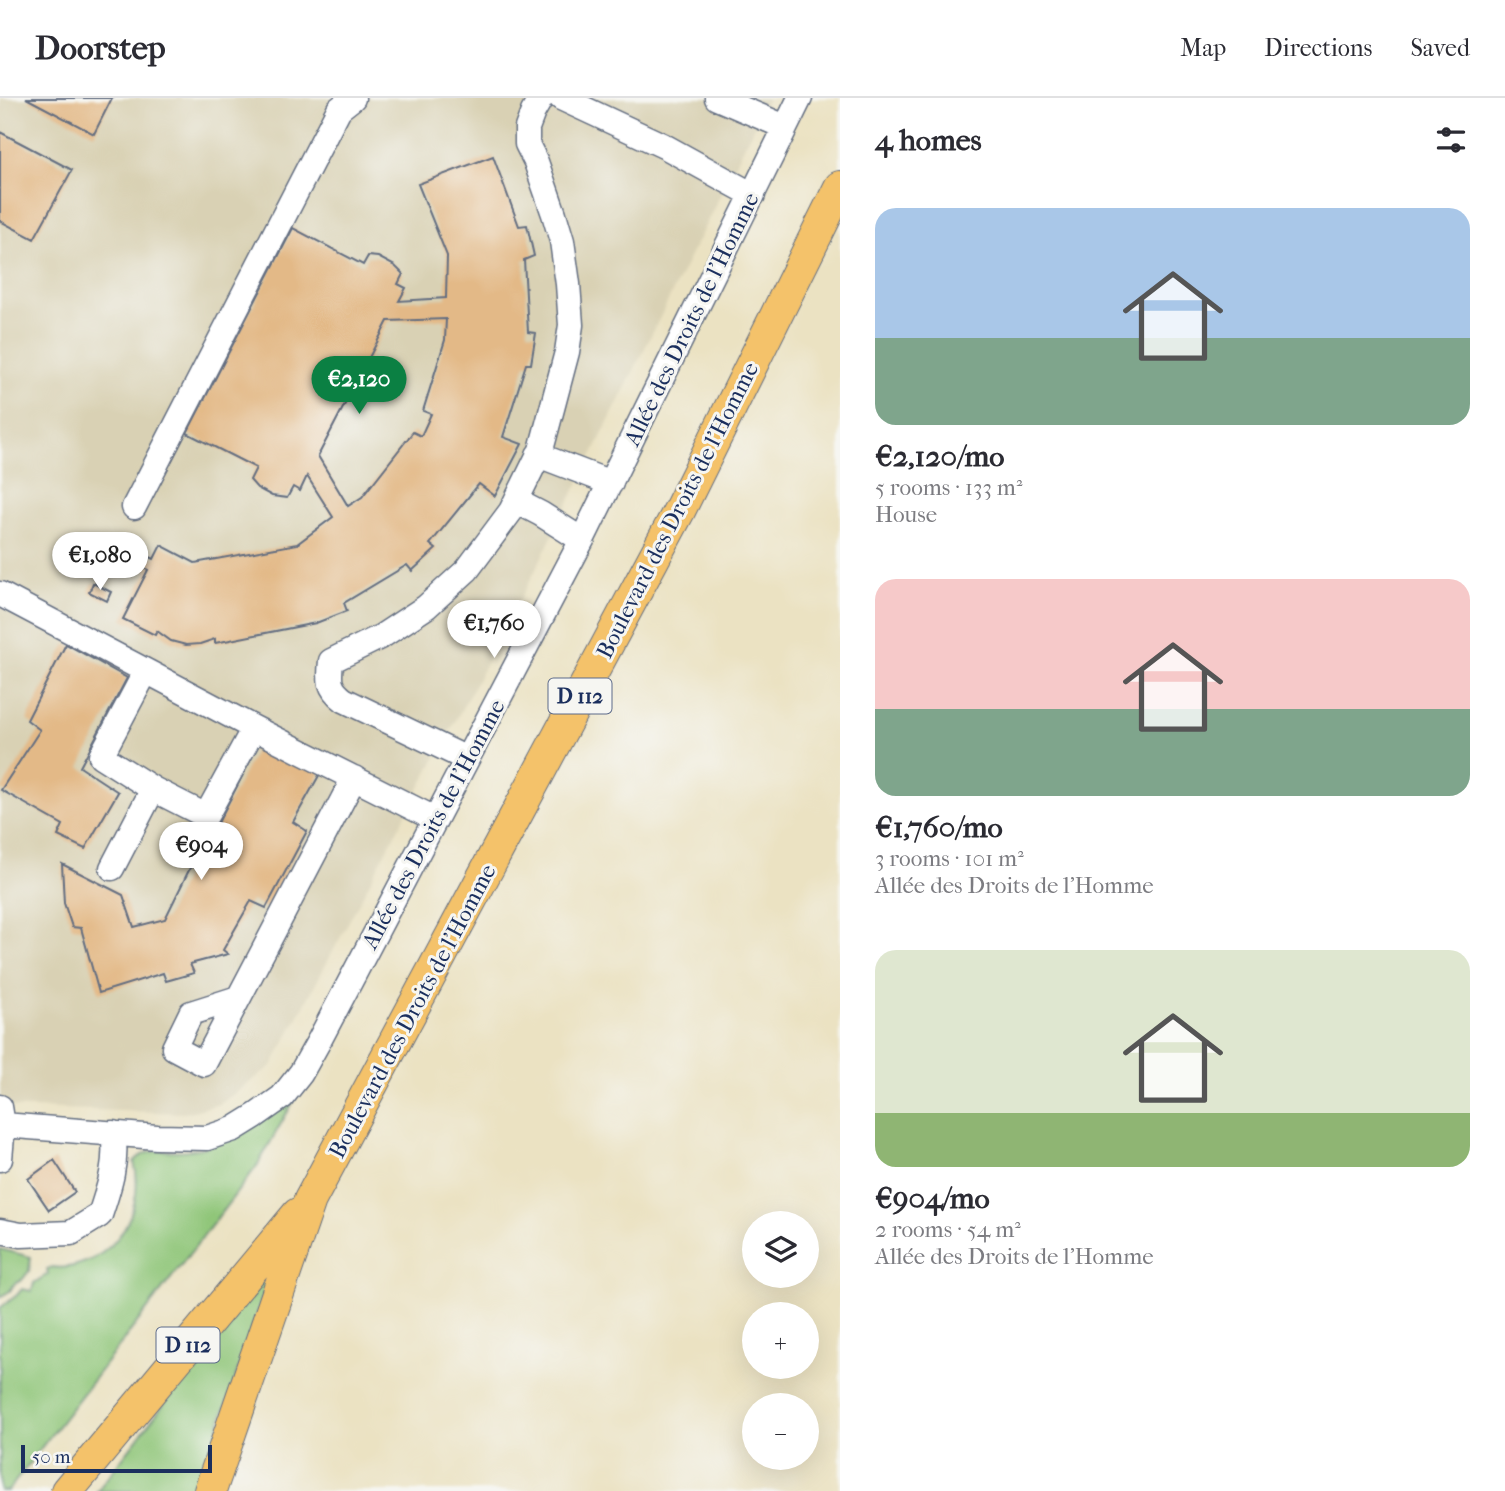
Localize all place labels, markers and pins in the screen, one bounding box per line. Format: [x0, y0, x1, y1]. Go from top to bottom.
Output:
pin: €2,120 [302, 356, 416, 416]
pin: €1,080 [43, 532, 157, 592]
pin: €1,760 [437, 601, 551, 660]
pin: €904 [160, 822, 242, 882]

